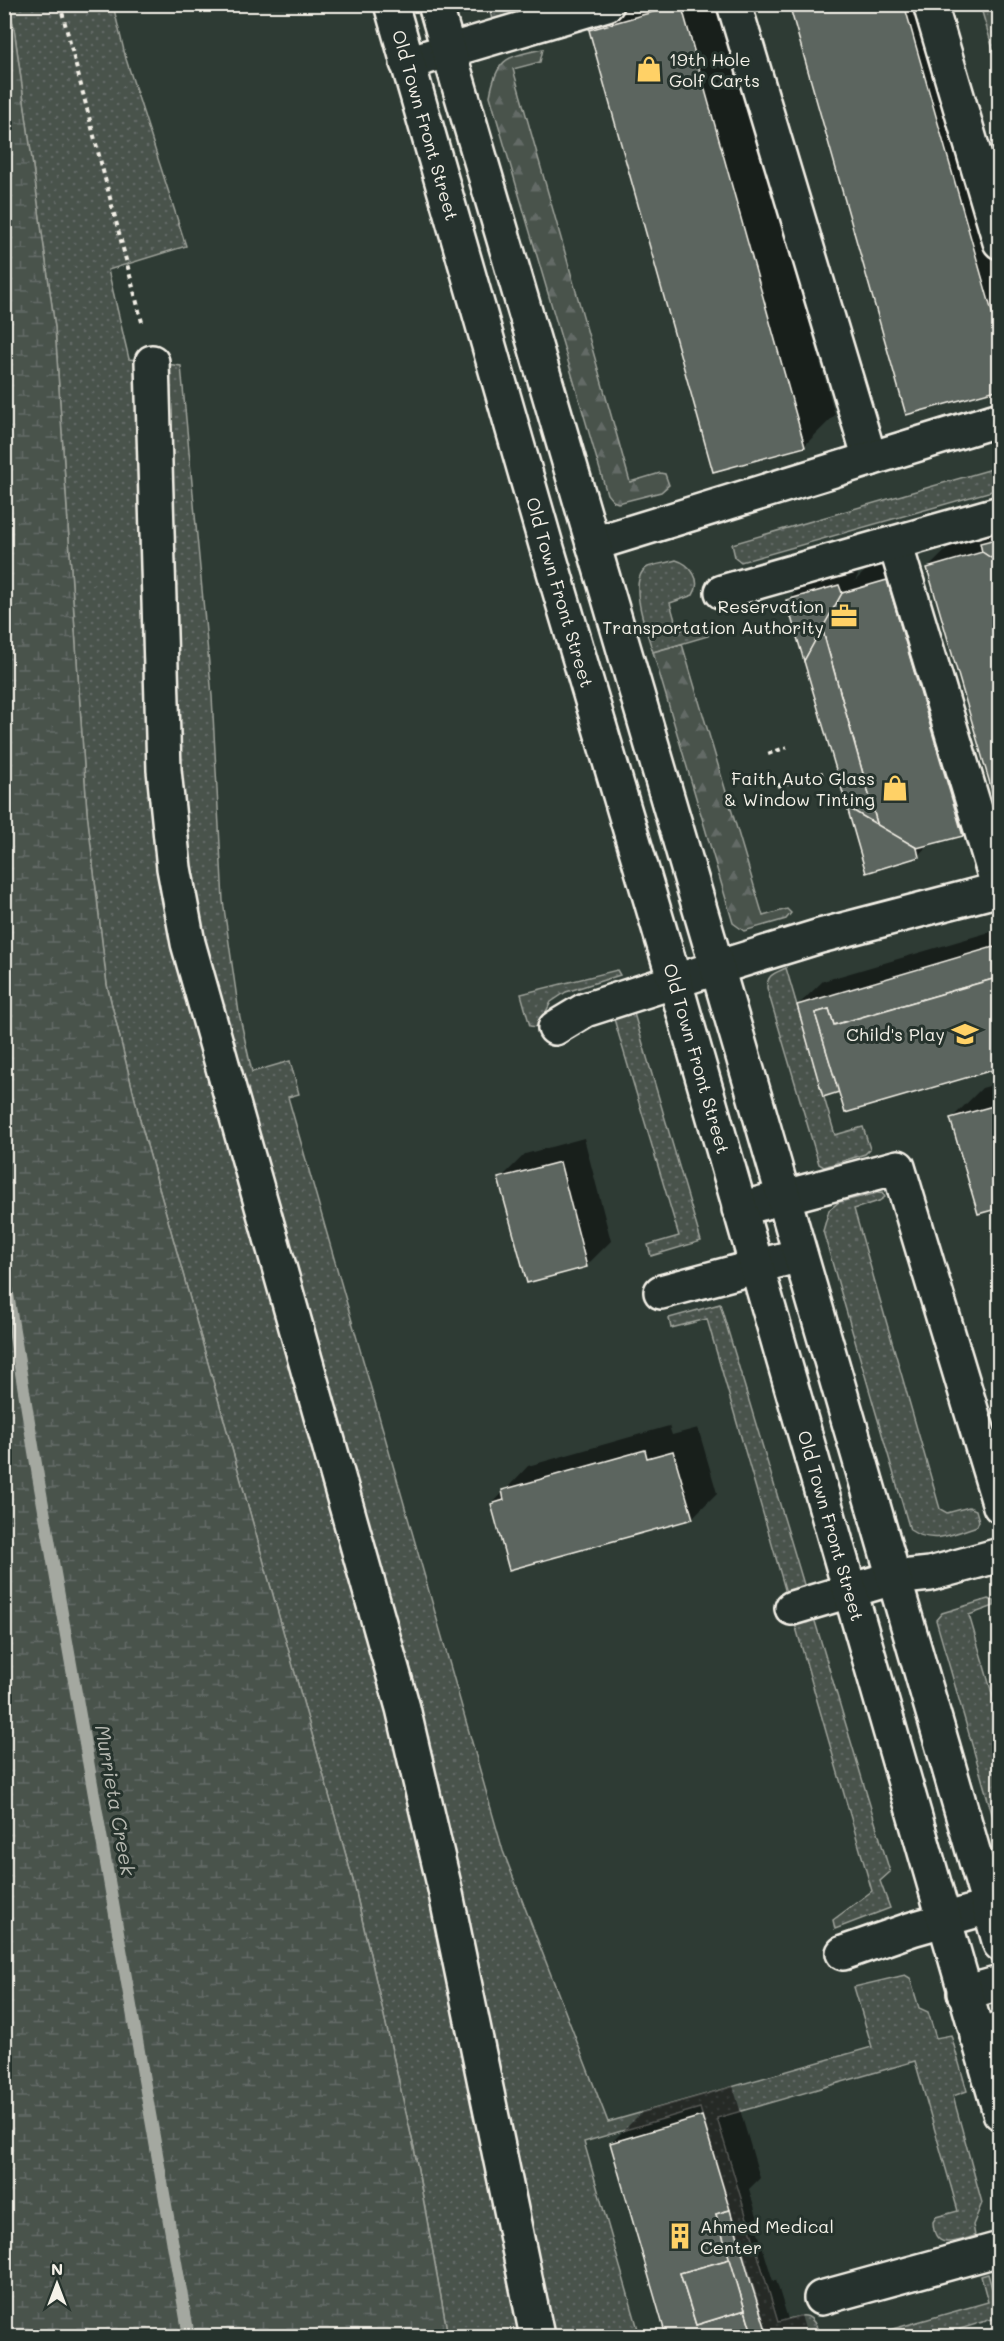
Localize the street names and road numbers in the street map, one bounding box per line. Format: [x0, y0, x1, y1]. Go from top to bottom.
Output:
street label: Old Town Front Street [387, 27, 464, 223]
street label: Old Town Front Street [521, 494, 599, 690]
street label: Old Town Front Street [658, 960, 736, 1157]
street label: Old Town Front Street [792, 1427, 870, 1624]

